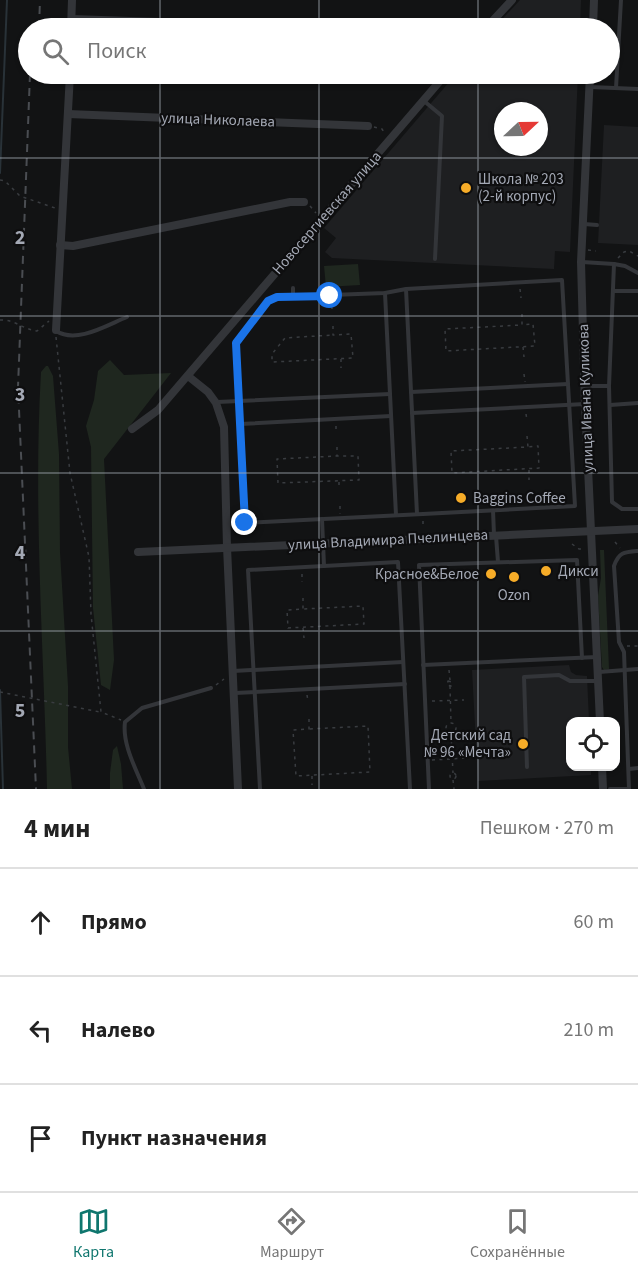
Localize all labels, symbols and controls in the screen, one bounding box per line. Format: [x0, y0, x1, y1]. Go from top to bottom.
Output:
search box [18, 18, 620, 84]
icon: search [39, 35, 72, 68]
text: Поиск [87, 35, 146, 67]
north arrow [494, 102, 548, 156]
street label: улица Николаева [161, 108, 275, 132]
street label: Новосергиевская улица [267, 147, 387, 279]
place label: Школа № 203 (2-й корпус) [478, 169, 564, 207]
marker: Школа № 203 (2-й корпус) [459, 181, 473, 195]
text: 2 [15, 224, 25, 252]
route start [316, 282, 342, 308]
street label: улица Ивана Куликова [573, 323, 599, 473]
text: 3 [15, 381, 25, 409]
place label: Baggins Coffee [473, 488, 566, 509]
marker: Baggins Coffee [454, 491, 468, 505]
route end [231, 509, 257, 535]
street label: улица Владимира Пчелинцева [287, 524, 489, 556]
text: 4 [15, 539, 26, 567]
place label: Дикси [558, 561, 599, 582]
place label: Красное&Белое [375, 564, 479, 585]
marker: Дикси [539, 564, 553, 578]
marker: Красное&Белое [484, 567, 498, 581]
marker: Ozon [507, 570, 521, 584]
place label: Ozon [498, 585, 530, 606]
text: 5 [15, 697, 25, 725]
map controls [566, 717, 620, 771]
button: locate [566, 717, 620, 771]
place label: Детский сад № 96 «Мечта» [424, 725, 511, 763]
marker: Детский сад № 96 «Мечта» [516, 737, 530, 751]
text: 4 мин [24, 810, 90, 847]
text: Пешком · 270 m [480, 814, 614, 842]
icon: ahead [24, 906, 57, 939]
text: Прямо [81, 906, 147, 938]
text: 60 m [574, 908, 614, 936]
icon: left [24, 1014, 57, 1047]
text: Налево [81, 1014, 155, 1046]
text: 210 m [564, 1016, 614, 1044]
icon: arrive [24, 1122, 57, 1155]
text: Пункт назначения [81, 1122, 267, 1154]
tab: Карта [73, 1205, 114, 1263]
tab: Маршрут [260, 1205, 324, 1263]
tab: Сохранённые [470, 1205, 565, 1263]

